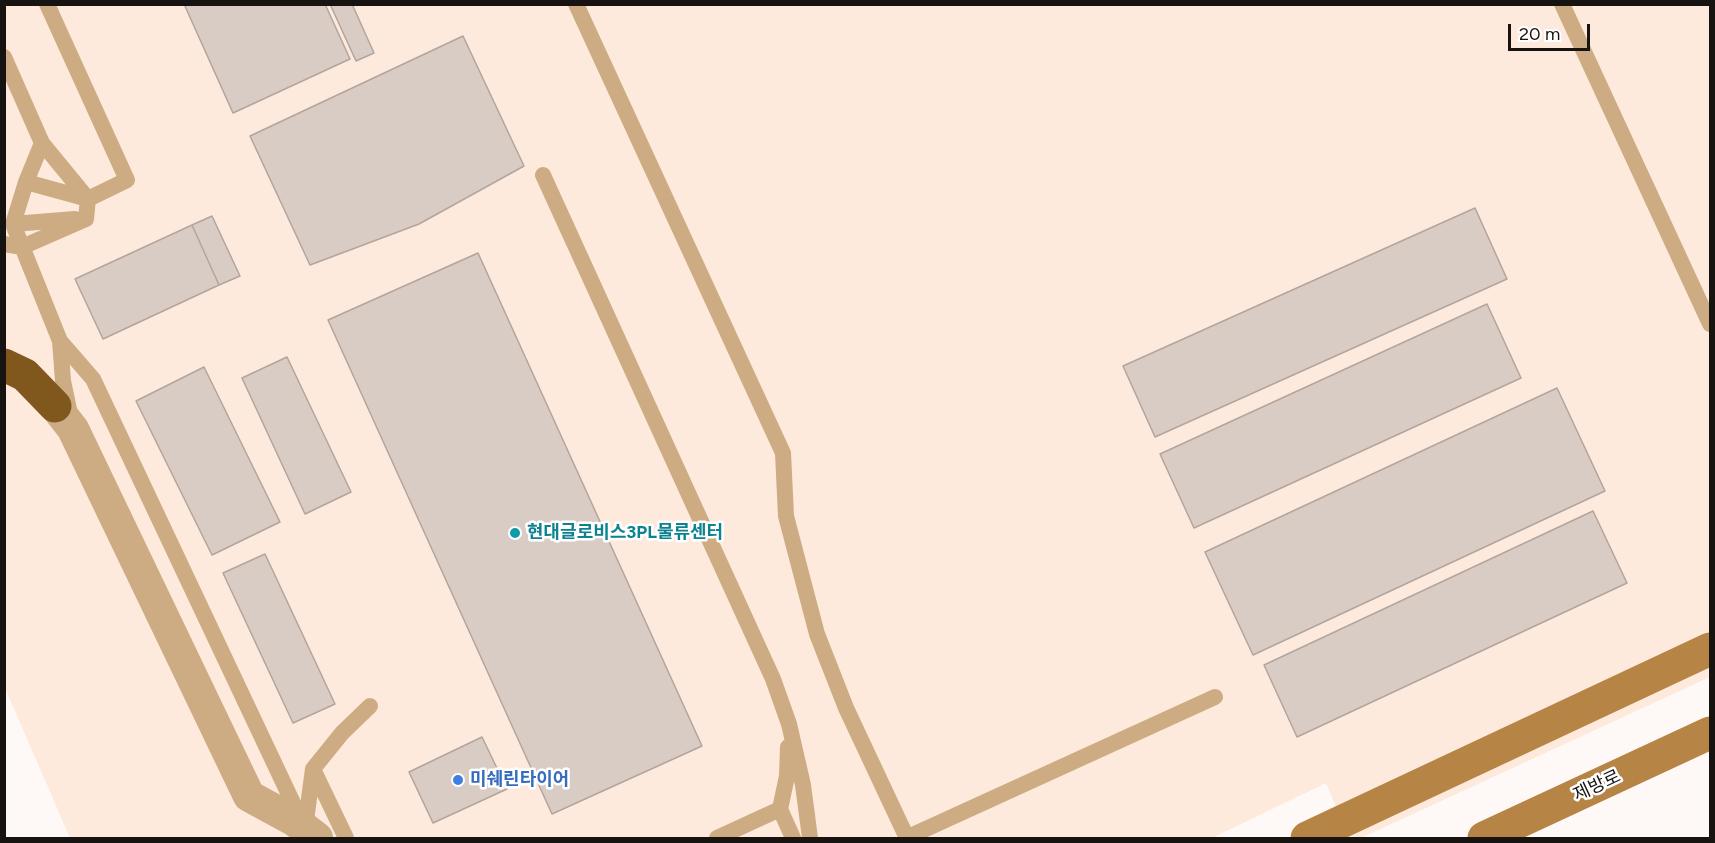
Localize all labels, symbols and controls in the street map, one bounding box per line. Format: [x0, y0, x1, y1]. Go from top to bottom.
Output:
scale bar [1511, 12, 1594, 50]
text: 20 m [1519, 23, 1560, 45]
place label: 현대글로비스3PL물류센터 [527, 522, 723, 544]
marker: 현대글로비스3PL물류센터 [508, 526, 522, 540]
street label: 제방로 [1570, 766, 1624, 806]
place label: 미쉐린타이어 [470, 769, 569, 791]
marker: 미쉐린타이어 [451, 773, 465, 787]

